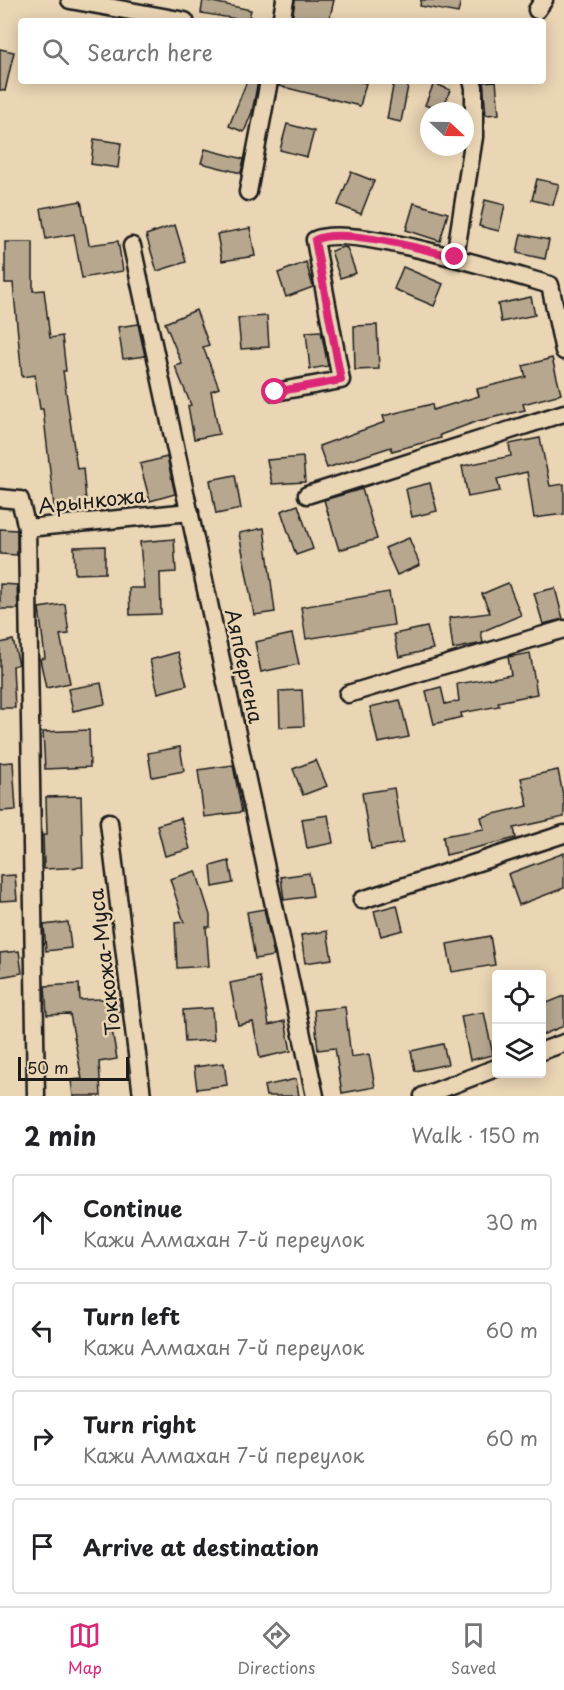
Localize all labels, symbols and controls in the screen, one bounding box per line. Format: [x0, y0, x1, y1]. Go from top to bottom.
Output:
search box [18, 18, 546, 84]
icon: search [39, 35, 72, 68]
text: Search here [87, 35, 213, 68]
north arrow [420, 102, 474, 156]
route end [441, 243, 467, 269]
route start [261, 378, 287, 404]
street label: Арынкожа [37, 479, 148, 521]
street label: Аяпбергена [218, 606, 272, 726]
street label: Токкожа-Муса [80, 887, 128, 1037]
map controls [492, 970, 546, 1078]
button: locate [492, 970, 546, 1024]
button: layers [492, 1024, 546, 1078]
scale bar [18, 1054, 129, 1082]
text: 50 m [27, 1055, 68, 1079]
text: 2 min [24, 1116, 97, 1155]
text: Walk · 150 m [411, 1120, 540, 1150]
text: Continue [83, 1191, 182, 1224]
icon: ahead [26, 1206, 59, 1239]
text: 30 m [485, 1207, 538, 1237]
text: Кажи Алмахан 7-й переулок [83, 1224, 364, 1254]
text: Turn left [83, 1299, 180, 1332]
icon: left [26, 1314, 59, 1347]
text: 60 m [486, 1315, 538, 1345]
text: Кажи Алмахан 7-й переулок [83, 1332, 364, 1362]
text: Turn right [83, 1407, 196, 1440]
icon: right [26, 1422, 59, 1455]
text: 60 m [486, 1423, 538, 1453]
text: Кажи Алмахан 7-й переулок [83, 1440, 364, 1470]
icon: arrive [26, 1530, 59, 1563]
text: Arrive at destination [83, 1530, 319, 1563]
tab: Map [68, 1619, 102, 1679]
tab: Directions [237, 1619, 315, 1679]
tab: Saved [451, 1619, 496, 1679]

